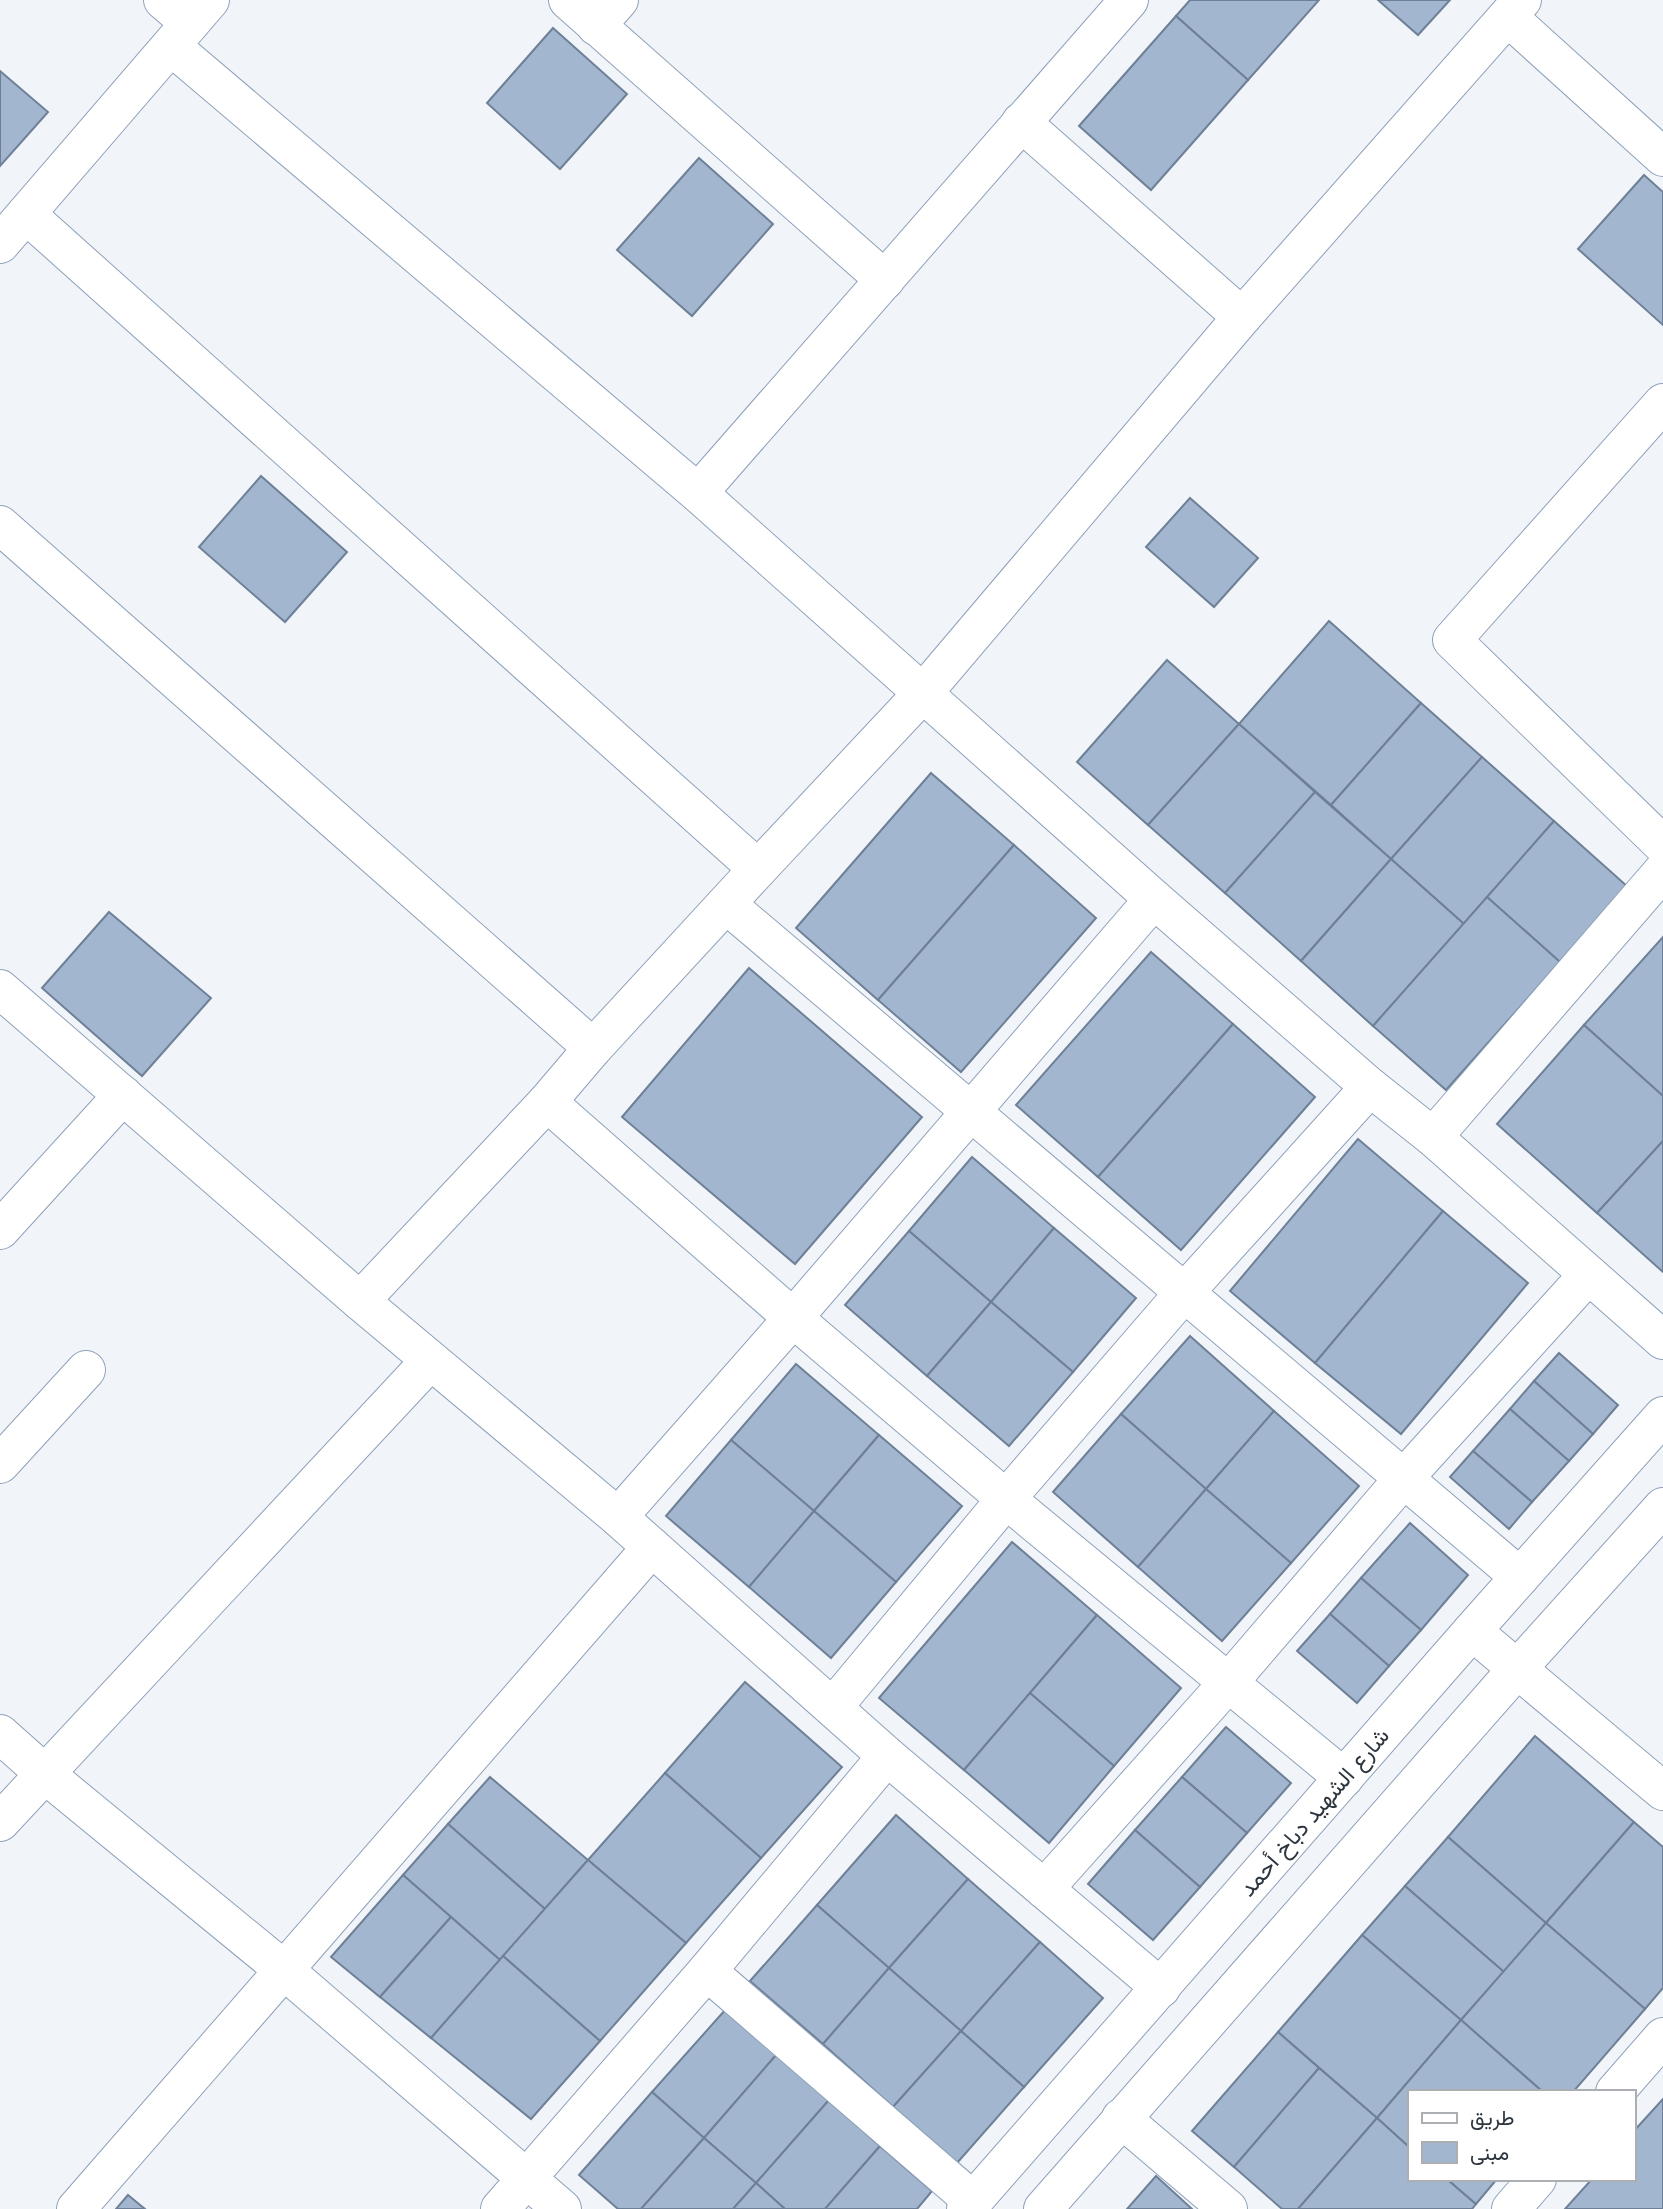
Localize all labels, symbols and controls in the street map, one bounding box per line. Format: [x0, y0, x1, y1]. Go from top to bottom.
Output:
street label: شارع الشهيد دباخ أحمد [1234, 1723, 1396, 1903]
legend [1408, 2090, 1635, 2181]
text: طريق [1470, 2106, 1515, 2131]
text: مبنى [1470, 2141, 1509, 2165]

